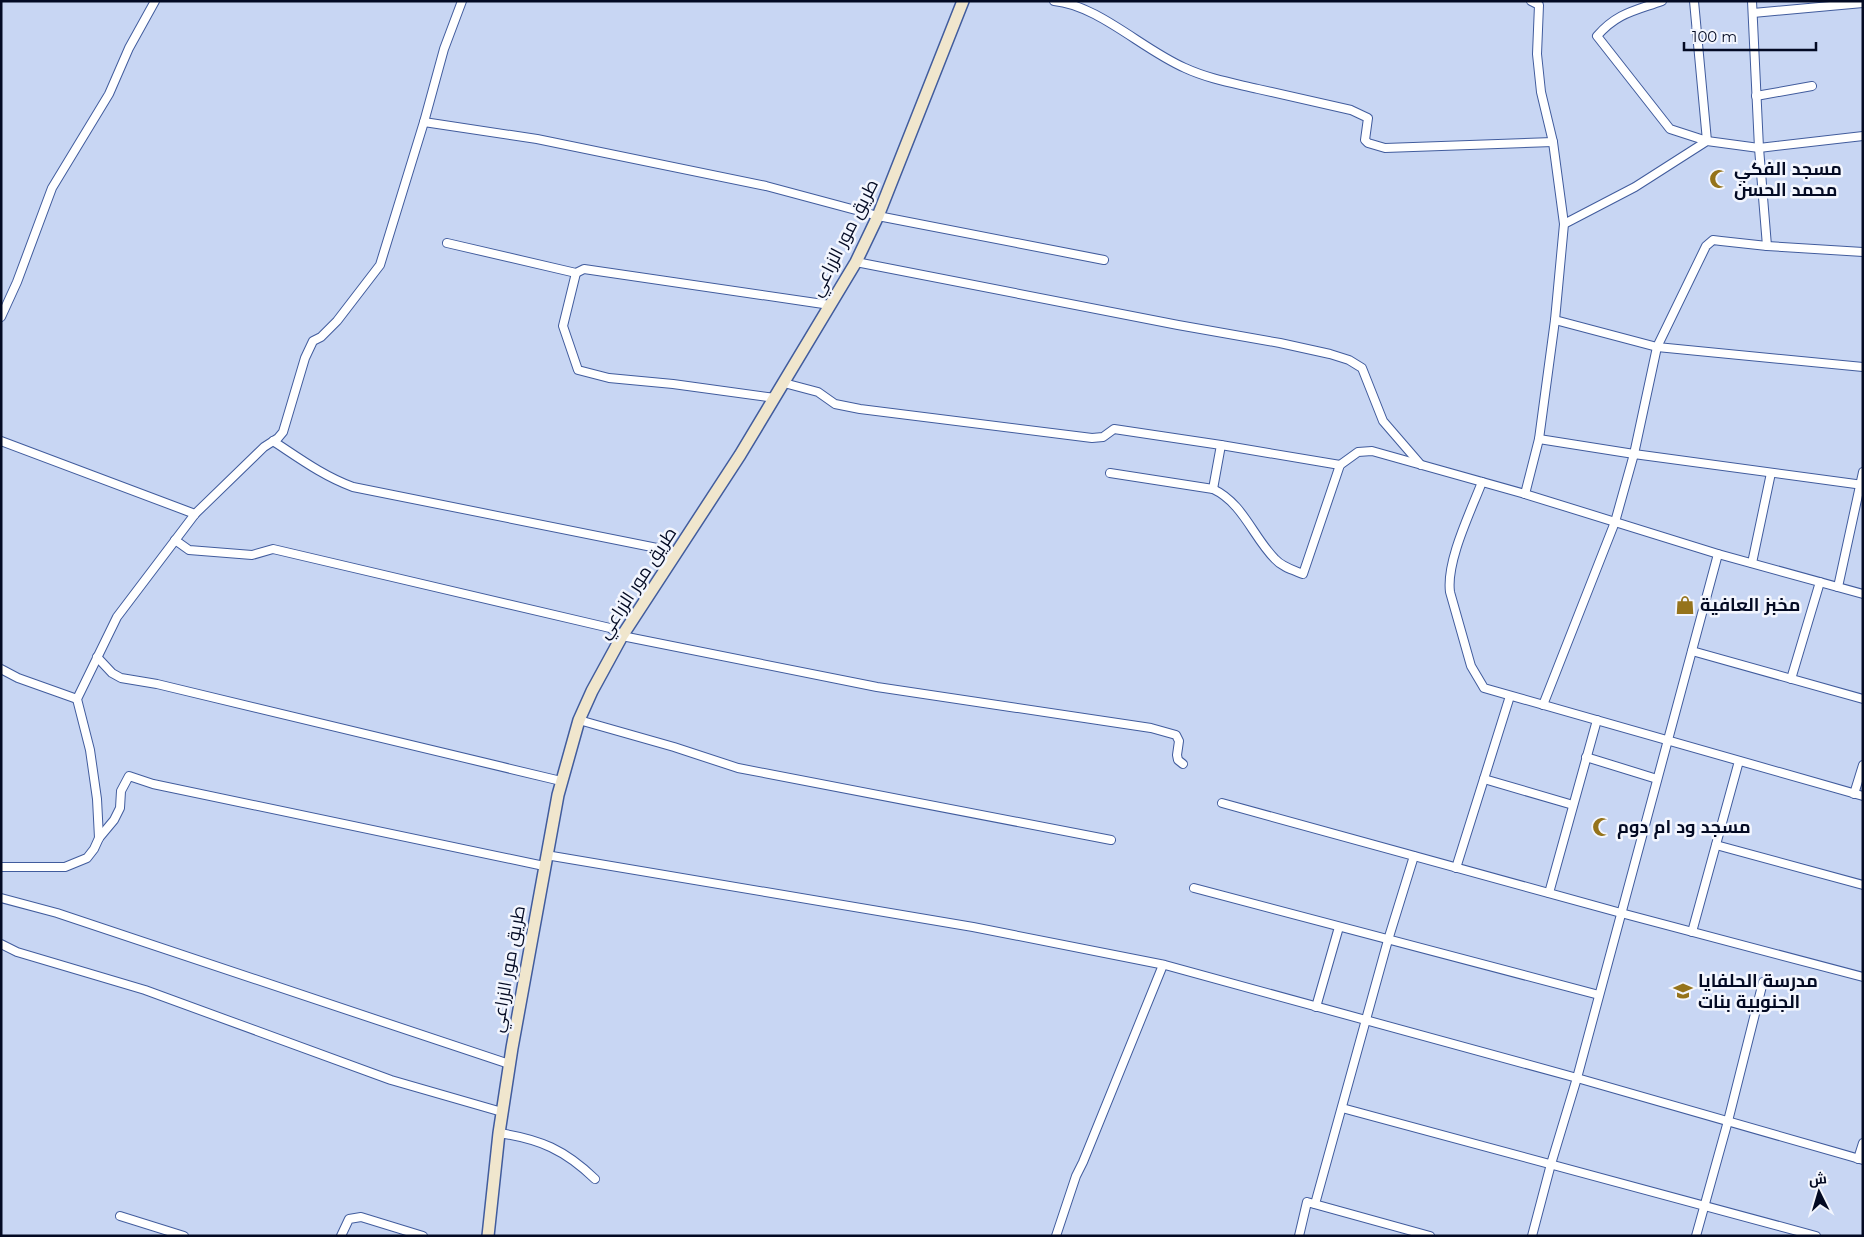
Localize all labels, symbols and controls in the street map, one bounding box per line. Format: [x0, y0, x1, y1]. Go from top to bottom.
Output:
scale bar [1684, 20, 1816, 52]
text: 100 m [1692, 27, 1737, 46]
place label: مسجد الفكي محمد الحسن [1734, 158, 1842, 201]
mosque icon: مسجد الفكي محمد الحسن [1708, 168, 1730, 190]
street label: طريق مور الزراعي [805, 176, 886, 302]
street label: طريق مور الزراعي [593, 523, 684, 645]
shop icon: مخبز العافية [1674, 594, 1696, 616]
place label: مخبز العافية [1700, 594, 1800, 616]
mosque icon: مسجد ود ام دوم [1591, 816, 1613, 838]
place label: مسجد ود ام دوم [1617, 816, 1751, 839]
street label: طريق مور الزراعي [486, 904, 533, 1035]
place label: مدرسة الحلفايا الجنوبية بنات [1698, 970, 1818, 1013]
school or university icon: مدرسة الحلفايا الجنوبية بنات [1672, 980, 1694, 1002]
north arrow [1794, 1167, 1844, 1217]
text: ش [1808, 1169, 1828, 1189]

